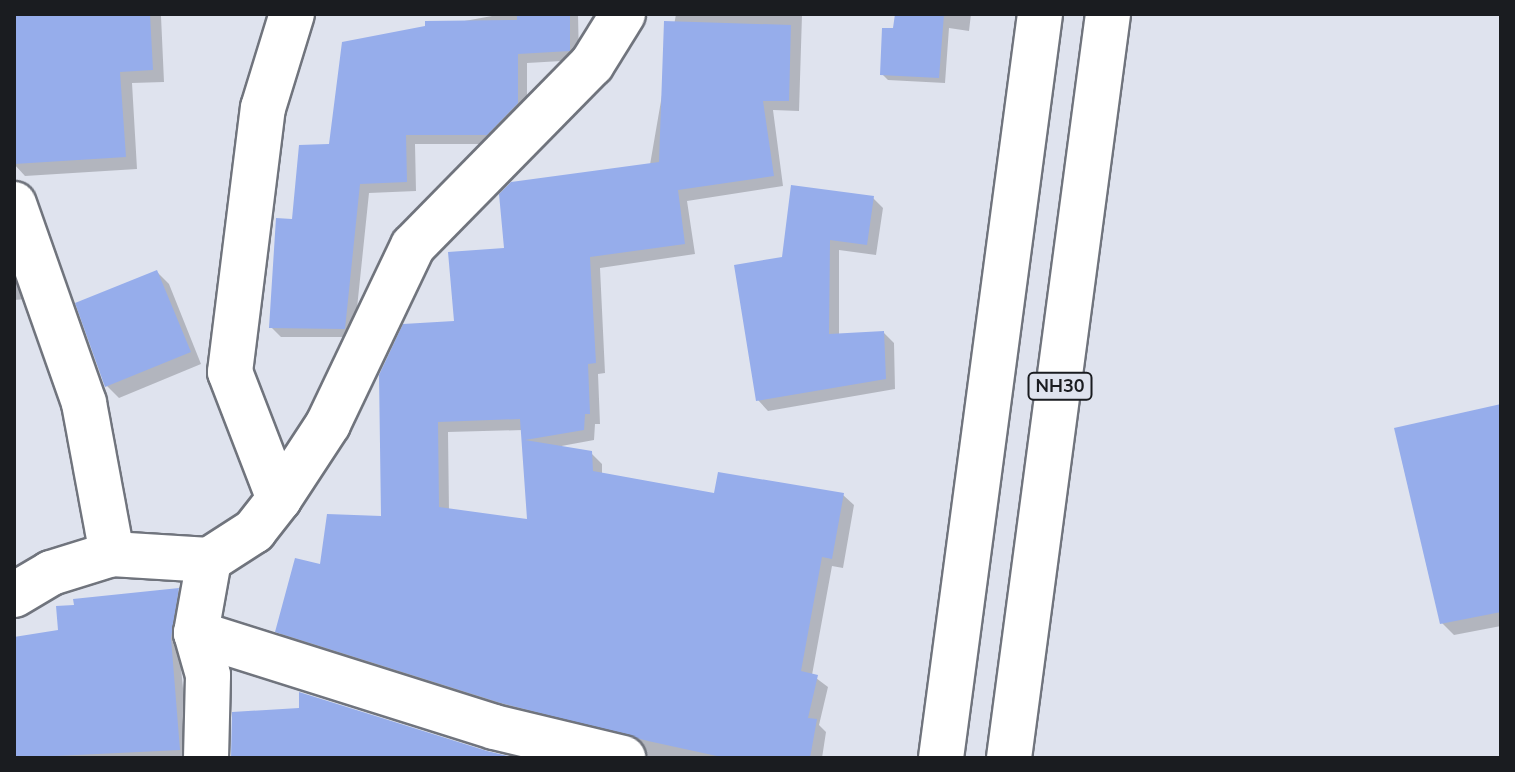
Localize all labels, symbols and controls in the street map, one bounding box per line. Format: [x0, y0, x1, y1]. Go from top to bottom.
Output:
road number: NH30 [1026, 372, 1094, 400]

